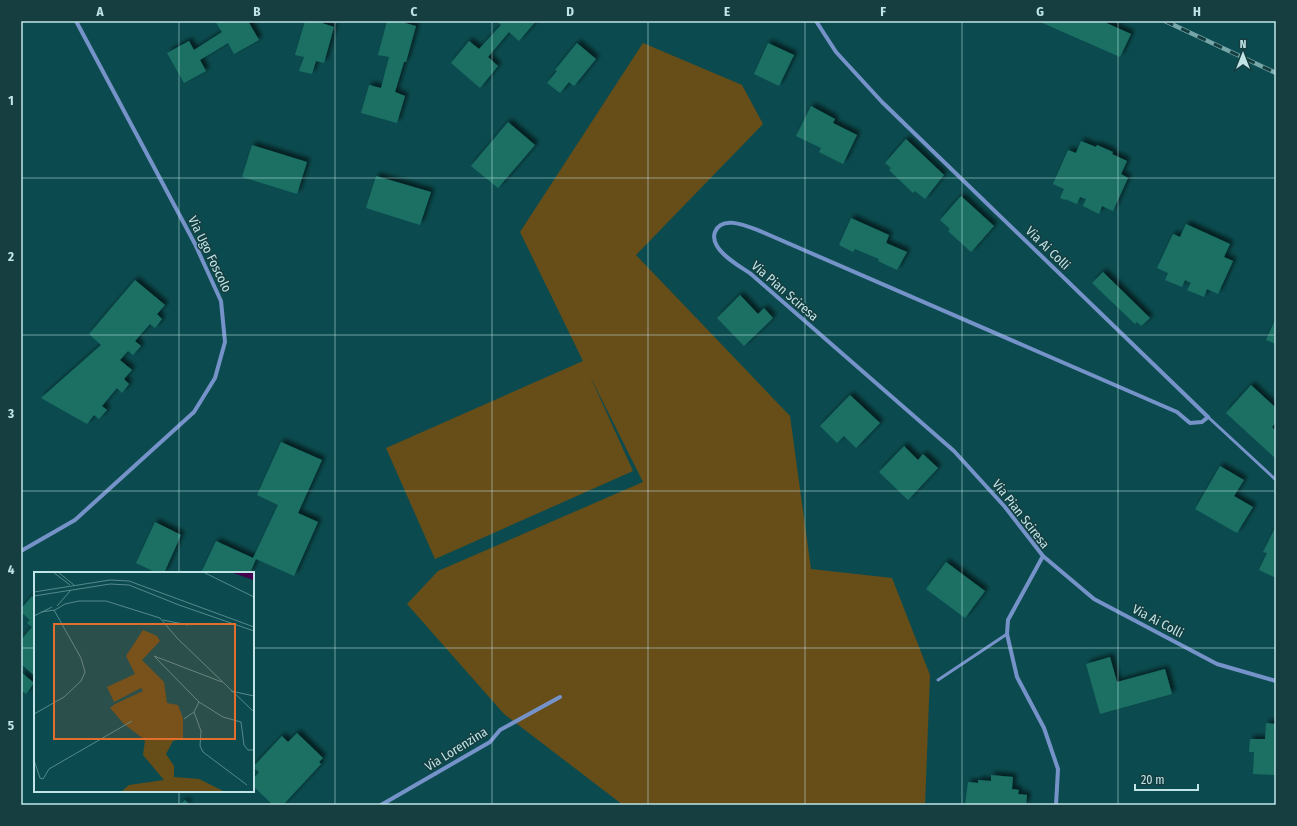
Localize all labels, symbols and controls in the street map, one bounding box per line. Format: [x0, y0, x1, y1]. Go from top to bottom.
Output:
text: A [95, 4, 104, 19]
text: B [253, 4, 261, 19]
text: C [411, 4, 418, 19]
text: D [566, 4, 574, 19]
text: E [724, 4, 730, 19]
text: F [880, 4, 886, 19]
text: G [1036, 4, 1044, 19]
text: H [1193, 4, 1201, 19]
north arrow [1223, 34, 1263, 74]
text: N [1240, 38, 1246, 51]
text: 1 [8, 93, 14, 108]
street label: Via Ugo Foscolo [185, 214, 235, 295]
street label: Via Ai Colli [1023, 223, 1073, 273]
text: 2 [7, 249, 14, 264]
street label: Via Pian Sciresa [749, 258, 821, 324]
text: 3 [7, 406, 14, 421]
street label: Via Pian Sciresa [989, 477, 1053, 551]
text: 4 [8, 562, 15, 577]
inset map [34, 572, 254, 792]
street label: Via Ai Colli [1130, 601, 1186, 641]
text: 5 [8, 718, 14, 733]
street label: Via Lorenzina [422, 724, 490, 774]
scale bar [1135, 766, 1198, 792]
text: 20 m [1141, 773, 1165, 787]

